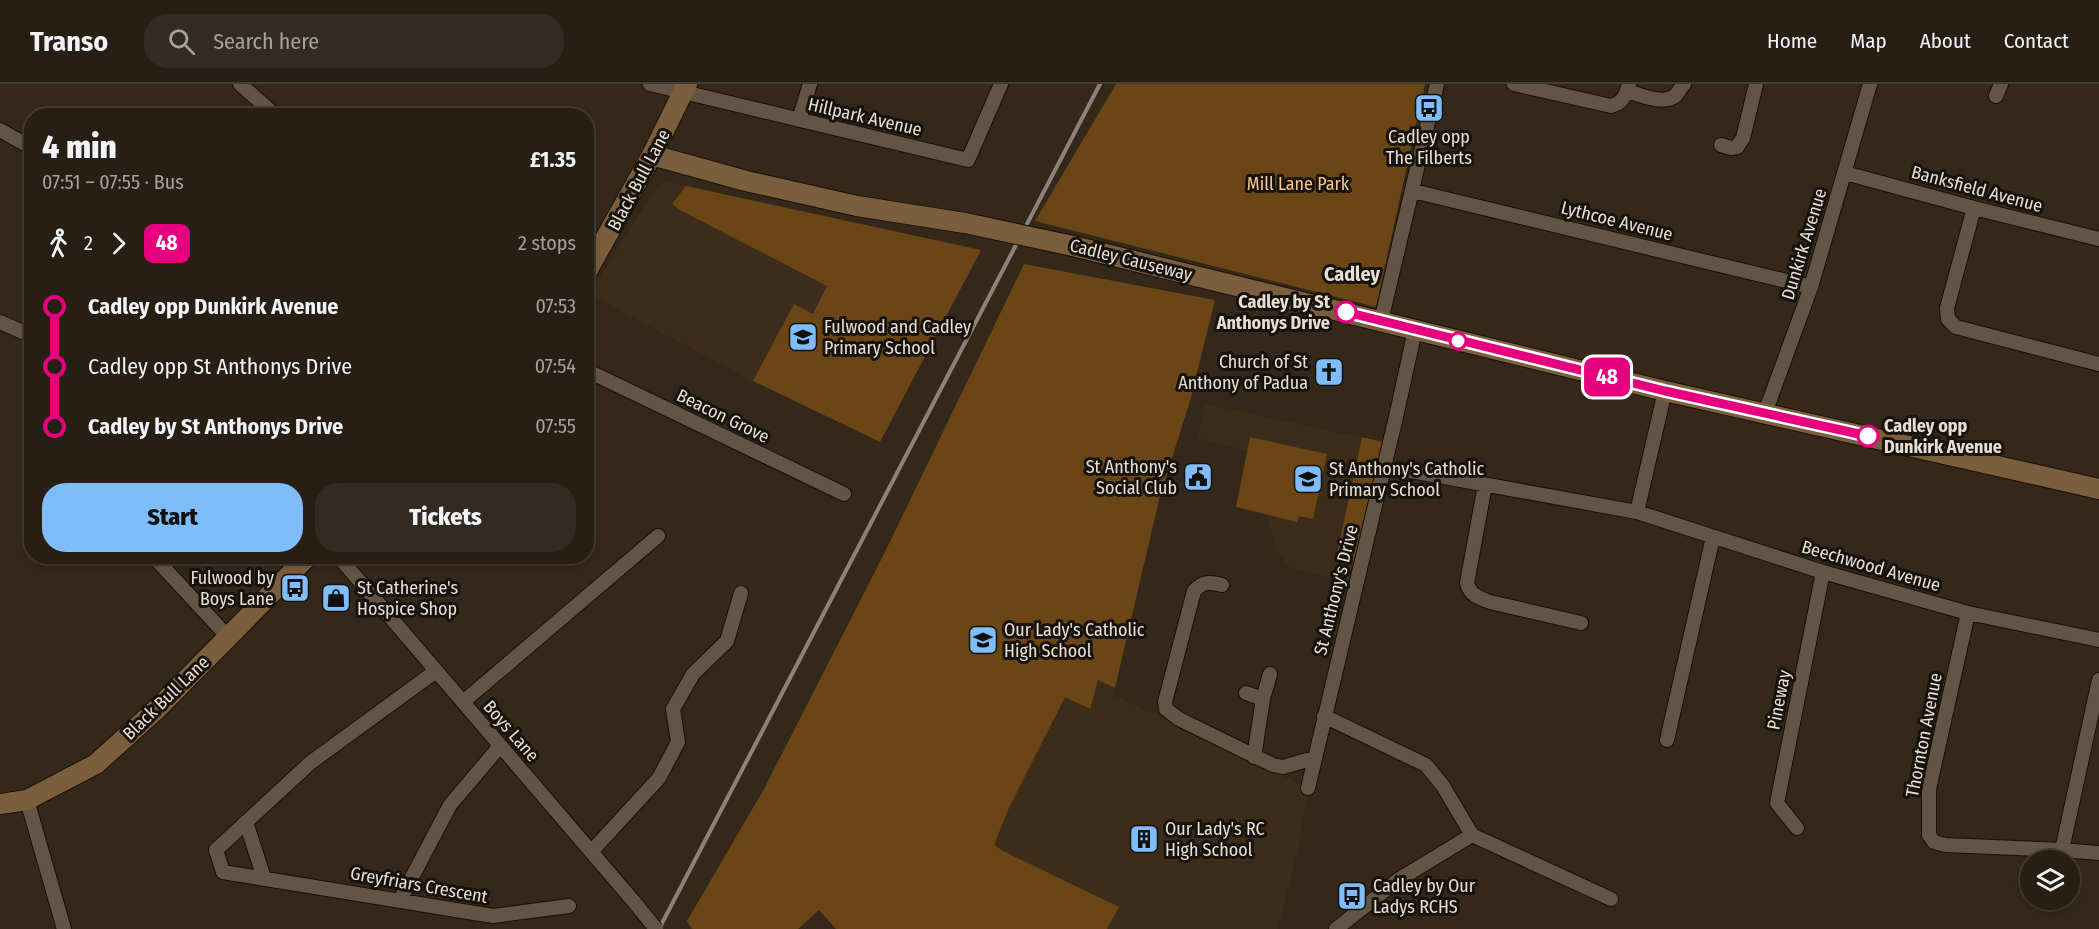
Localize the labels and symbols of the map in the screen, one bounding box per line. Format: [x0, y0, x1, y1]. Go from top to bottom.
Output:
bus stop icon: Cadley opp The Filberts [1413, 92, 1445, 124]
street label: Hillpark Avenue [806, 93, 924, 141]
street label: Black Bull Lane [603, 125, 675, 234]
place label: Cadley opp The Filberts [1386, 126, 1472, 169]
street label: Banksfield Avenue [1909, 161, 2045, 217]
park label: Mill Lane Park [1247, 173, 1350, 195]
street label: Dunkirk Avenue [1777, 186, 1831, 302]
street label: Lythcoe Avenue [1559, 197, 1675, 246]
street label: Cadley Causeway [1068, 234, 1194, 286]
district label: Cadley [1324, 262, 1380, 286]
place label: Cadley by St Anthonys Drive [1216, 291, 1331, 334]
marker: Cadley by St Anthonys Drive [1335, 301, 1357, 323]
place label: Fulwood and Cadley Primary School [824, 316, 971, 359]
school or university icon: Fulwood and Cadley Primary School [787, 321, 819, 353]
unlabelled marker [1449, 332, 1467, 350]
place label: Church of St Anthony of Padua [1178, 351, 1308, 394]
church icon: Church of St Anthony of Padua [1313, 356, 1345, 388]
line badge: 48 [1580, 358, 1634, 396]
street label: Beacon Grove [673, 384, 773, 448]
place label: Cadley opp Dunkirk Avenue [1884, 415, 2002, 458]
marker: Cadley opp Dunkirk Avenue [1857, 425, 1879, 447]
place label: St Anthony's Social Club [1086, 456, 1177, 499]
place label: St Anthony's Catholic Primary School [1329, 458, 1485, 501]
public building icon: St Anthony's Social Club [1182, 461, 1214, 493]
school or university icon: St Anthony's Catholic Primary School [1292, 463, 1324, 495]
street label: St Anthony's Drive [1309, 522, 1363, 658]
street label: Beechwood Avenue [1799, 536, 1943, 596]
place label: Fulwood by Boys Lane [190, 567, 274, 610]
bus stop icon: Fulwood by Boys Lane [279, 572, 311, 604]
place label: St Catherine's Hospice Shop [357, 577, 459, 620]
shop icon: St Catherine's Hospice Shop [320, 582, 352, 614]
place label: Our Lady's Catholic High School [1004, 619, 1145, 662]
school or university icon: Our Lady's Catholic High School [967, 624, 999, 656]
street label: Black Bull Lane [118, 651, 214, 745]
street label: Pineway [1762, 668, 1796, 732]
street label: Thornton Avenue [1901, 671, 1947, 799]
street label: Boys Lane [478, 696, 544, 766]
place label: Our Lady's RC High School [1165, 818, 1265, 861]
building icon: Our Lady's RC High School [1128, 823, 1160, 855]
street label: Greyfriars Crescent [349, 862, 489, 908]
place label: Cadley by Our Ladys RCHS [1373, 875, 1476, 918]
bus stop icon: Cadley by Our Ladys RCHS [1336, 880, 1368, 912]

